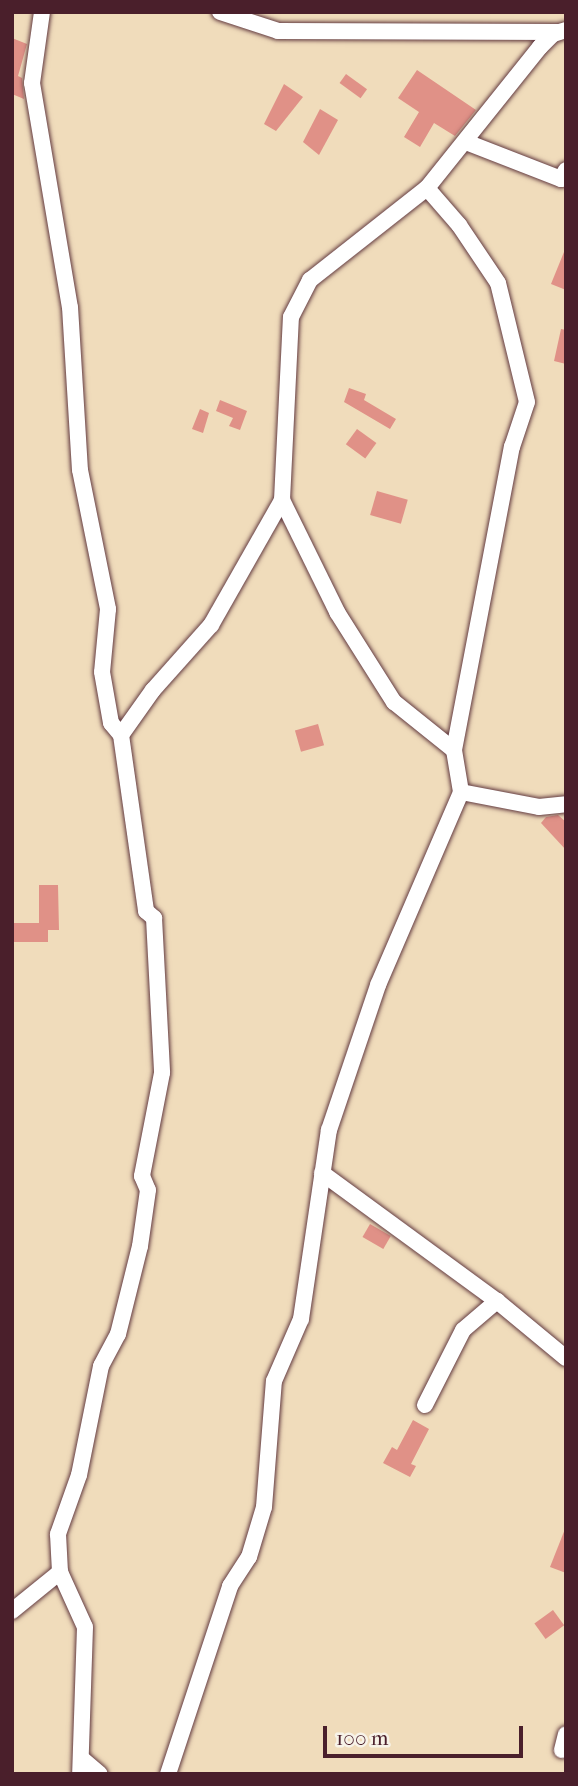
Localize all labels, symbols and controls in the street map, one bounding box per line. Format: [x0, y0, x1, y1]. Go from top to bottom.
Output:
scale bar [326, 1712, 526, 1756]
text: 100 m [336, 1726, 389, 1750]

